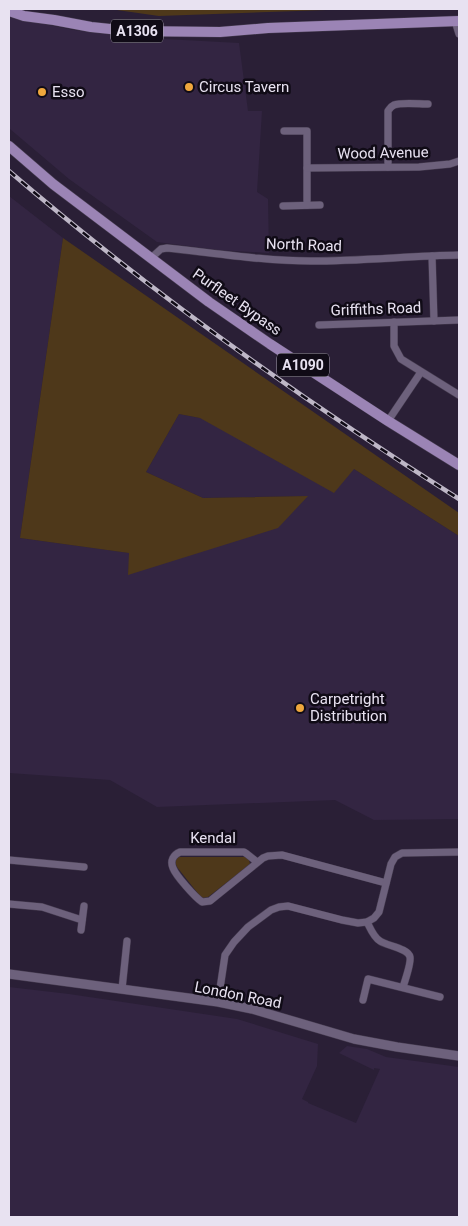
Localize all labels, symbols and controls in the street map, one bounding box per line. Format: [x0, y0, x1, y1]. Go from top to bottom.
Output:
road number: A1306 [111, 20, 163, 42]
place label: Circus Tavern [199, 78, 289, 96]
marker: Circus Tavern [183, 81, 195, 93]
place label: Esso [52, 83, 85, 101]
marker: Esso [36, 86, 48, 98]
street label: Wood Avenue [337, 143, 429, 163]
street label: North Road [266, 235, 342, 255]
street label: Purfleet Bypass [189, 265, 285, 339]
street label: Griffiths Road [330, 298, 422, 320]
road number: A1090 [277, 354, 329, 376]
place label: Carpetright Distribution [310, 690, 387, 725]
marker: Carpetright Distribution [294, 702, 306, 714]
street label: Kendal [190, 829, 236, 847]
street label: London Road [193, 978, 283, 1012]

